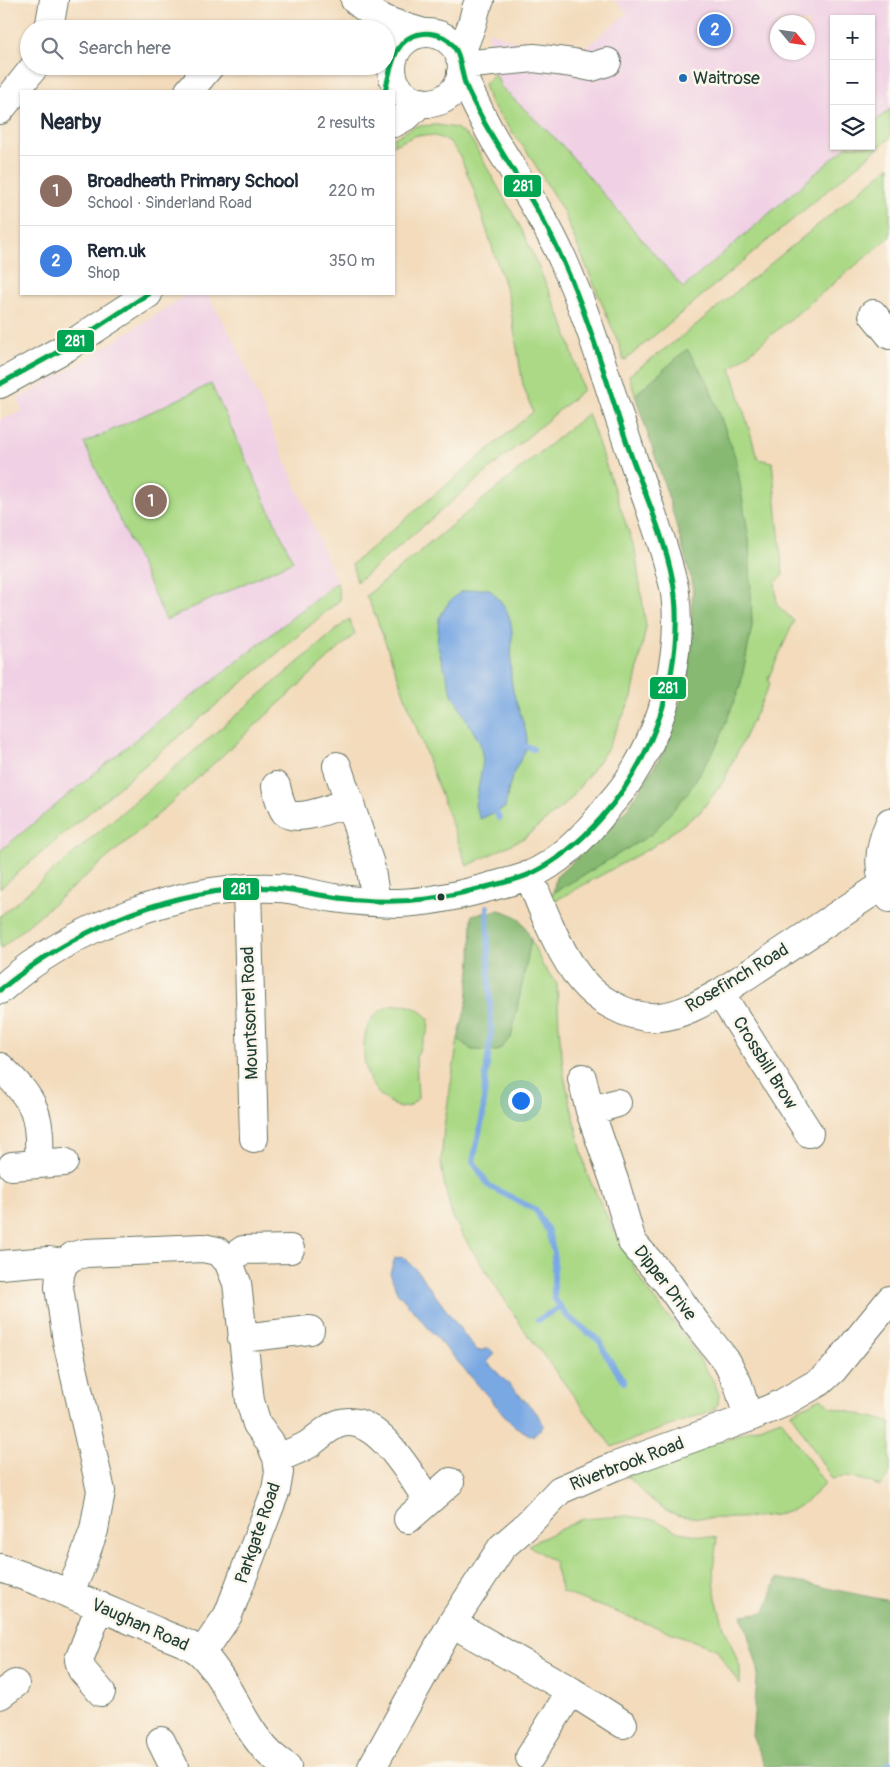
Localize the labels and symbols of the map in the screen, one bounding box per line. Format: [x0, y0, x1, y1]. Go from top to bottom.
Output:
pin: 2 [699, 11, 731, 49]
north arrow [770, 15, 815, 60]
place label: Waitrose [693, 67, 760, 90]
marker: Waitrose [677, 72, 689, 84]
line badge: 281 [503, 174, 542, 198]
text: 281 [513, 178, 533, 195]
line badge: 281 [56, 329, 95, 353]
text: 281 [65, 333, 85, 350]
pin: 1 [135, 482, 167, 520]
line badge: 281 [649, 676, 687, 700]
text: 281 [658, 680, 678, 697]
line badge: 281 [222, 877, 260, 901]
text: 281 [231, 881, 251, 898]
unlabelled marker [436, 892, 446, 902]
street label: Rosefinch Road [681, 938, 793, 1018]
street label: Mountsorrel Road [236, 946, 264, 1080]
street label: Crossbill Brow [727, 1012, 803, 1114]
your location [508, 1088, 534, 1114]
street label: Dipper Drive [629, 1241, 702, 1325]
street label: Riverbrook Road [567, 1432, 687, 1496]
street label: Parkgate Road [230, 1479, 286, 1587]
street label: Vaughan Road [87, 1593, 193, 1657]

